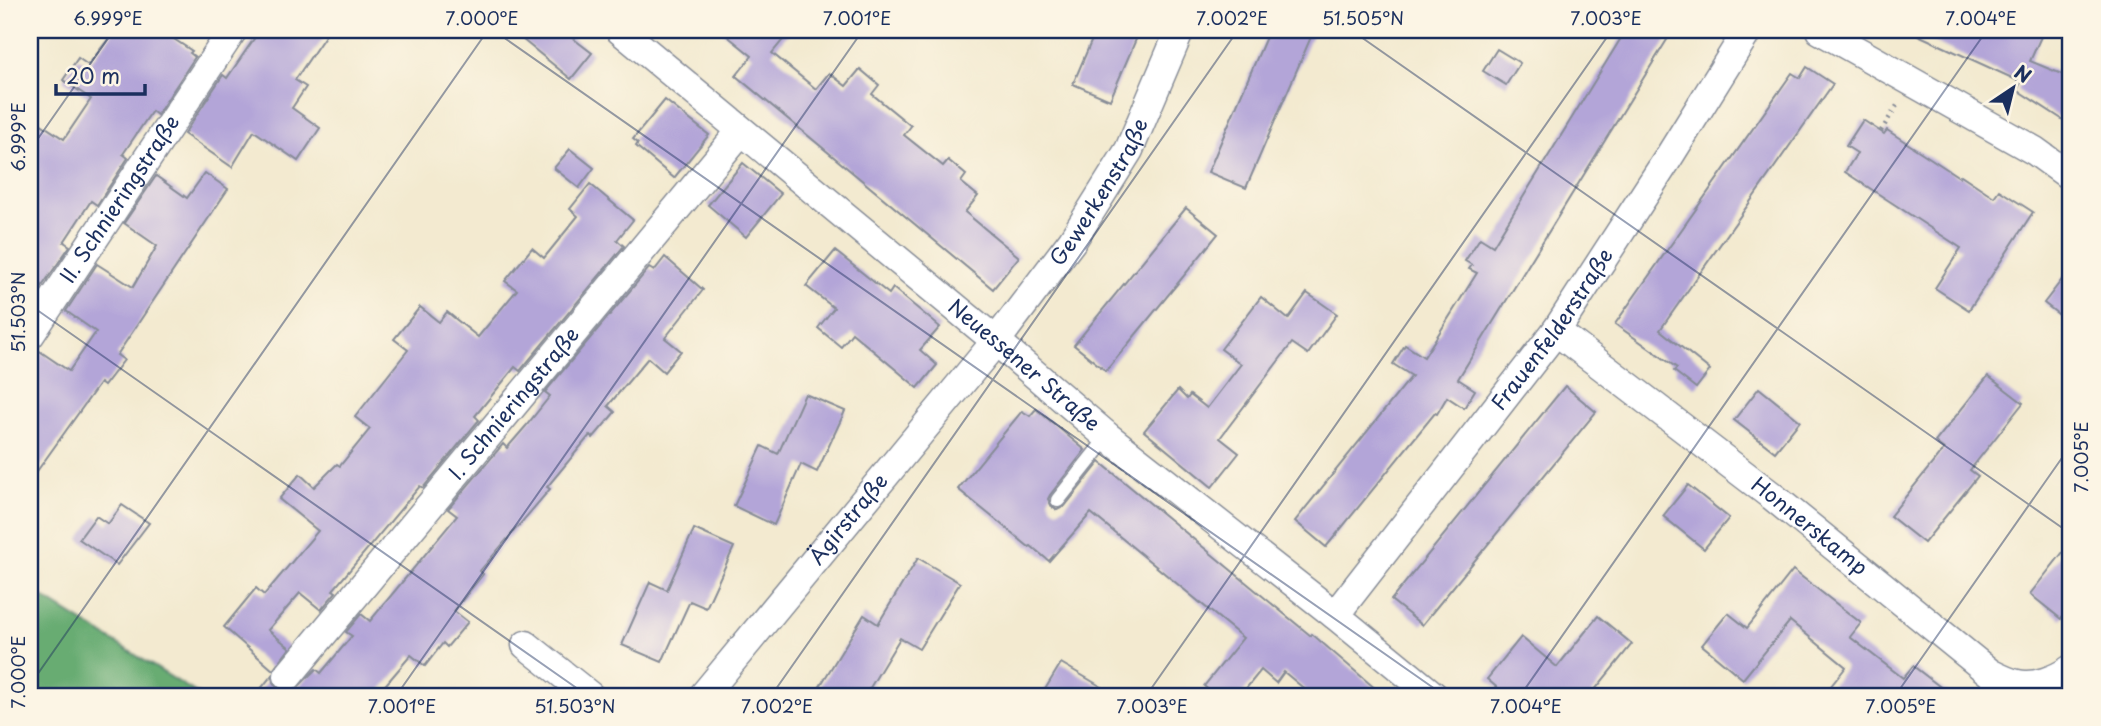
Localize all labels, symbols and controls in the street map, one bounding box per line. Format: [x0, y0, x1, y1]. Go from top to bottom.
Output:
text: 6.999°E [73, 4, 143, 31]
text: 7.000°E [445, 4, 519, 31]
text: 7.001°E [823, 4, 891, 31]
text: 7.002°E [1196, 4, 1268, 31]
text: 51.505°N [1322, 4, 1404, 31]
text: 7.003°E [1570, 4, 1642, 31]
text: 7.004°E [1945, 4, 2017, 31]
scale bar [56, 52, 145, 96]
north arrow [1979, 52, 2048, 122]
text: N [2009, 57, 2038, 89]
text: 20 m [66, 59, 120, 91]
text: 6.999°E [4, 102, 31, 172]
street label: II. Schnieringstraße [51, 108, 186, 289]
street label: Gewerkenstraße [1041, 113, 1155, 272]
street label: Frauenfelderstraße [1482, 241, 1620, 416]
text: 51.503°N [4, 271, 31, 353]
street label: Neuessener Straße [942, 290, 1108, 438]
street label: I. Schnieringstraße [440, 319, 586, 486]
text: 7.005°E [2067, 421, 2094, 493]
street label: Ägirstraße [800, 466, 895, 571]
street label: Honnerskamp [1745, 468, 1876, 582]
text: 7.000°E [4, 635, 31, 709]
text: 7.001°E [368, 692, 436, 719]
text: 51.503°N [534, 692, 616, 719]
text: 7.002°E [741, 692, 813, 719]
text: 7.003°E [1116, 692, 1188, 719]
text: 7.004°E [1490, 692, 1562, 719]
text: 7.005°E [1865, 692, 1937, 719]

